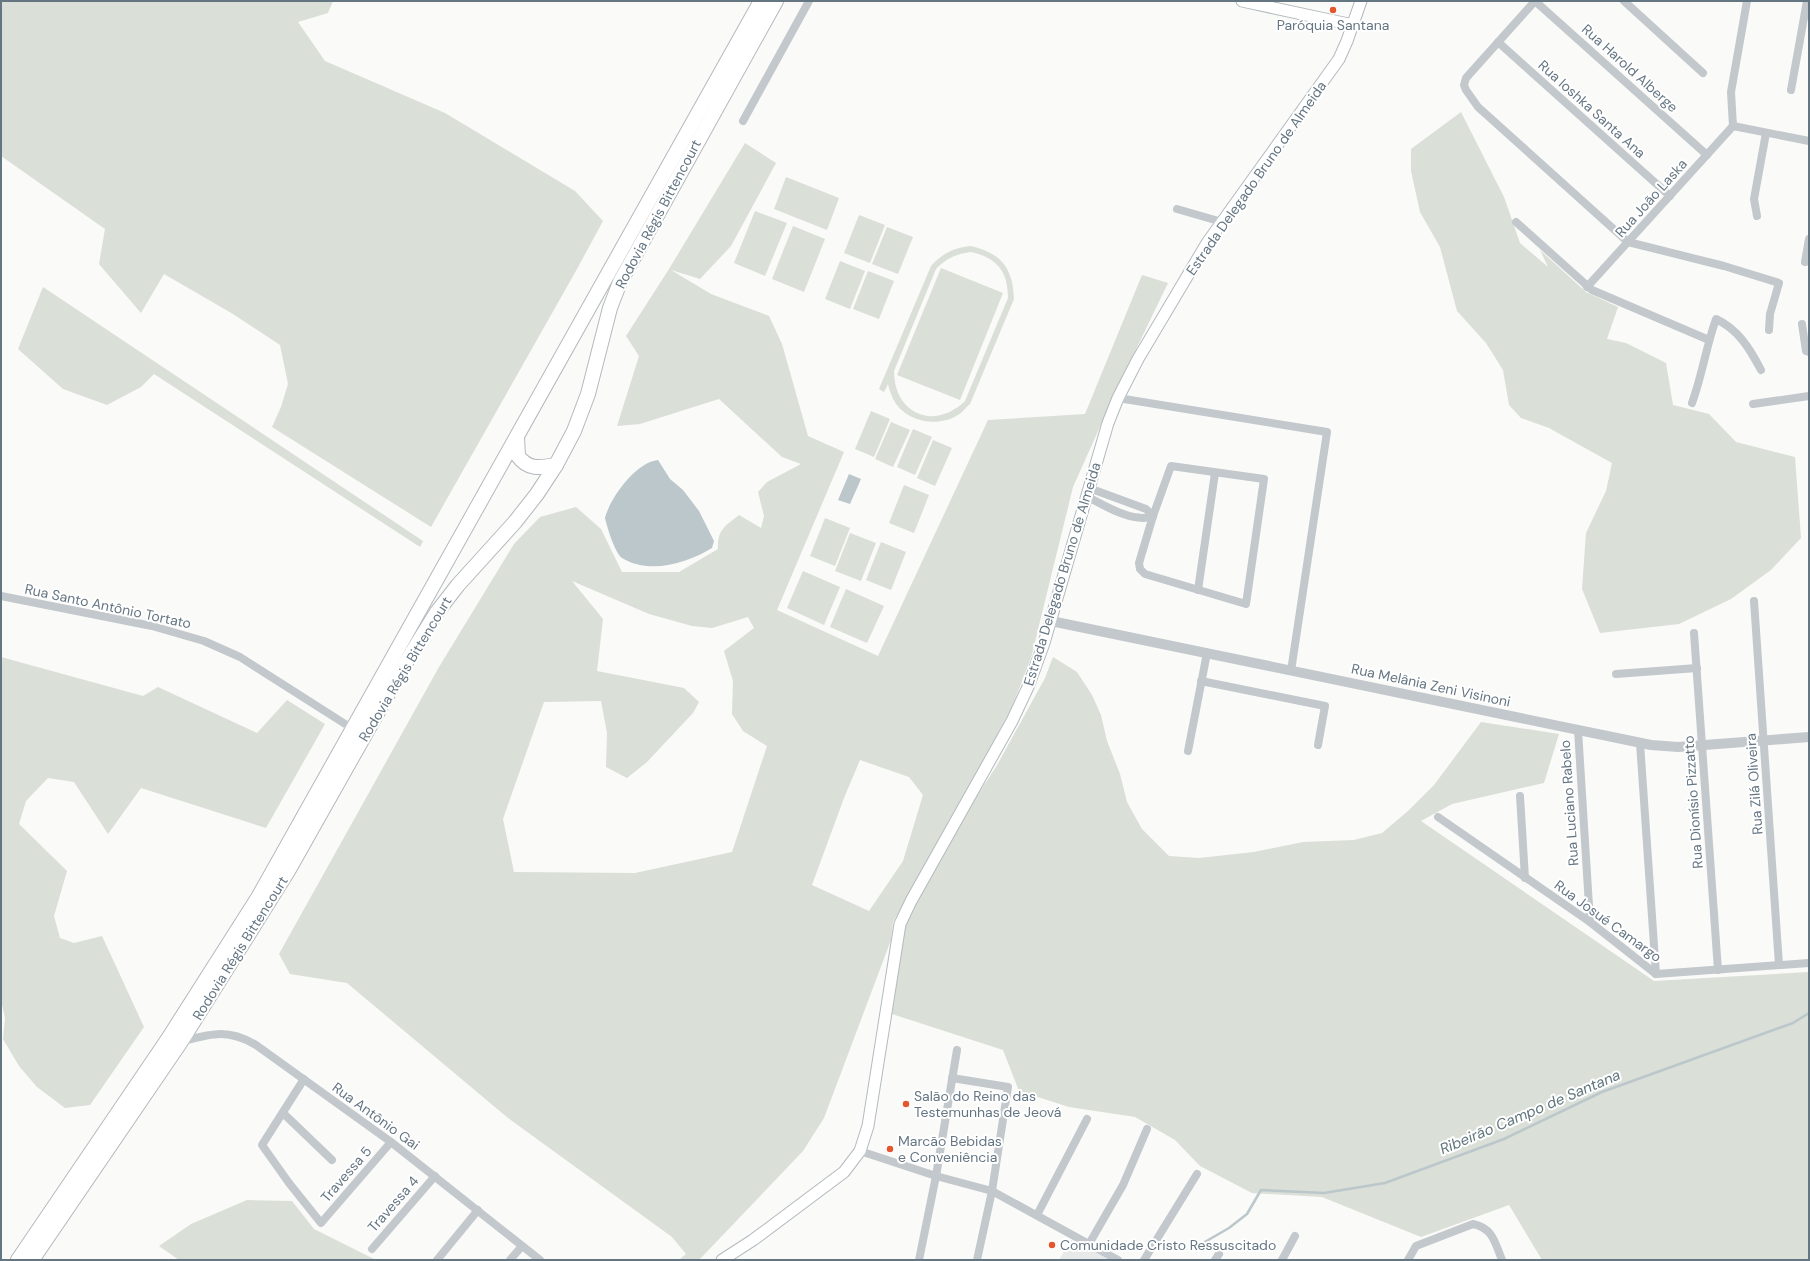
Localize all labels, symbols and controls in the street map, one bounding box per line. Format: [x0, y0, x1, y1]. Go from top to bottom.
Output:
marker: Paróquia Santana [1328, 5, 1338, 15]
place label: Paróquia Santana [1277, 16, 1389, 34]
street label: Rua Harold Alberge [1578, 20, 1682, 116]
street label: Rua Ioshka Santa Ana [1535, 56, 1649, 162]
street label: Estrada Delegado Bruno de Almeida [1182, 78, 1330, 278]
street label: Rodovia Régis Bittencourt [611, 136, 705, 292]
street label: Rua João Laska [1611, 155, 1691, 241]
street label: Estrada Delegado Bruno de Almeida [1019, 460, 1105, 688]
street label: Rua Santo Antônio Tortato [23, 580, 193, 632]
street label: Rodovia Régis Bittencourt [354, 593, 456, 745]
street label: Rua Melânia Zeni Visinoni [1350, 659, 1512, 711]
street label: Rua Zilá Oliveira [1741, 733, 1767, 835]
street label: Rua Dionísio Pizzatto [1679, 735, 1707, 869]
street label: Rua Luciano Rabelo [1556, 740, 1582, 866]
street label: Rodovia Régis Bittencourt [188, 873, 292, 1023]
street label: Rua Josué Camargo [1551, 876, 1665, 966]
water label: Ribeirão Campo de Santana [1437, 1065, 1623, 1159]
street label: Rua Antônio Gai [329, 1078, 423, 1154]
place label: Salão do Reino das Testemunhas de Jeová [914, 1087, 1061, 1121]
marker: Salão do Reino das Testemunhas de Jeová [901, 1099, 911, 1109]
place label: Marcão Bebidas e Conveniência [898, 1132, 1002, 1166]
street label: Travessa 5 [317, 1142, 375, 1206]
marker: Marcão Bebidas e Conveniência [885, 1144, 895, 1154]
street label: Travessa 4 [364, 1172, 423, 1236]
place label: Comunidade Cristo Ressuscitado [1060, 1236, 1276, 1254]
marker: Comunidade Cristo Ressuscitado [1047, 1240, 1057, 1250]

